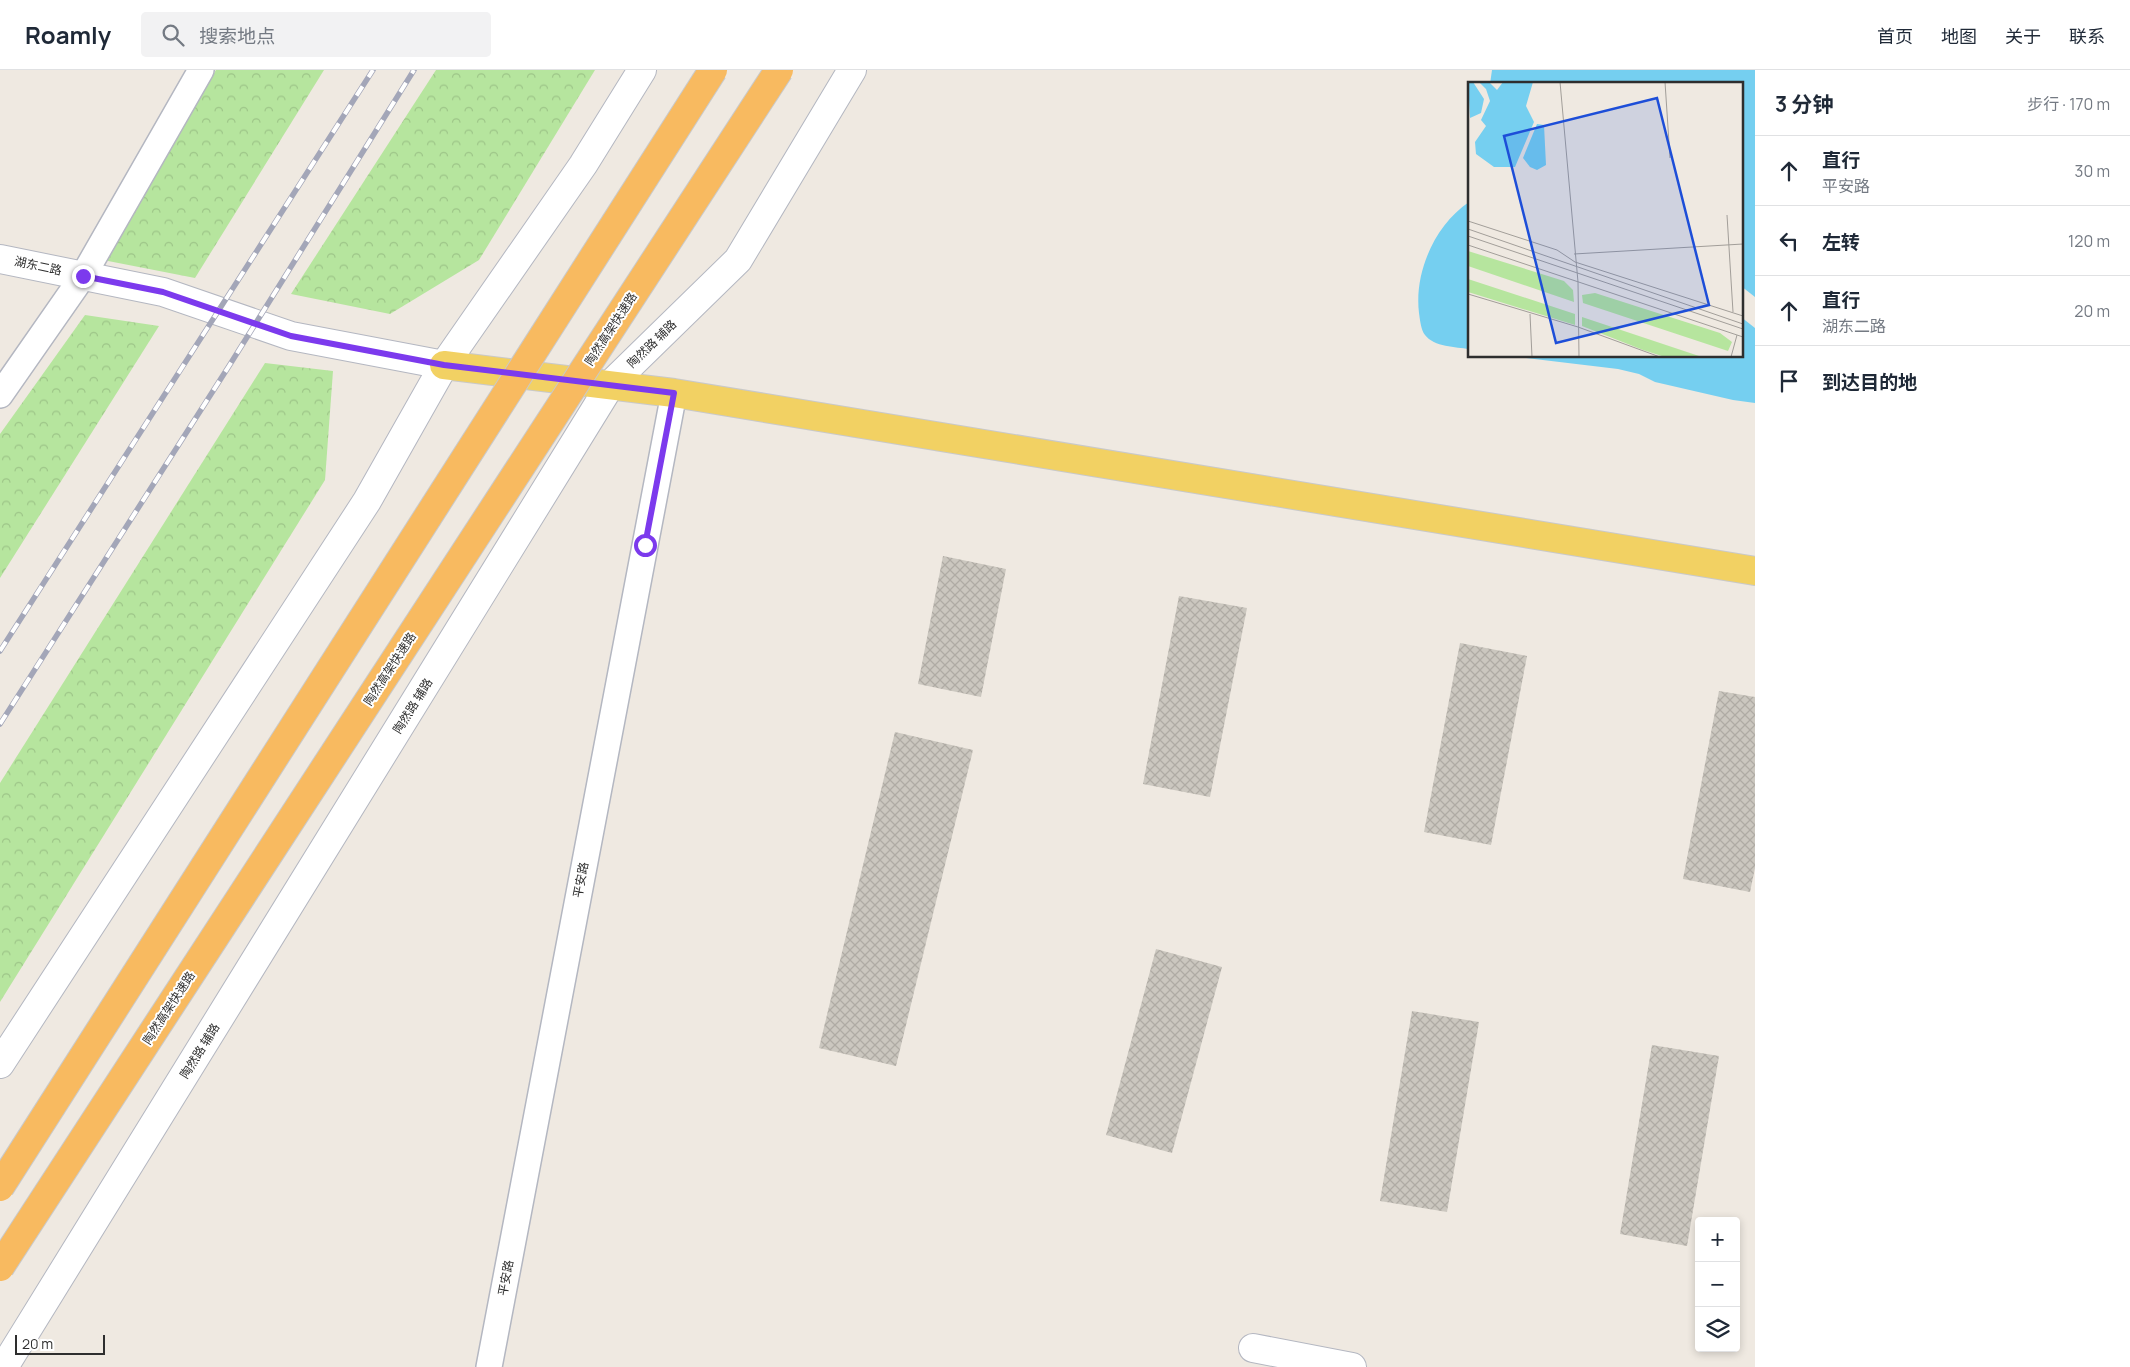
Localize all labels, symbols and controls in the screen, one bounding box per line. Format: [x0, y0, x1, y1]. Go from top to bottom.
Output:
search box [141, 12, 491, 57]
text: Roamly [25, 18, 111, 51]
icon: search [159, 21, 187, 49]
text: 搜索地点 [199, 23, 275, 49]
text: 首页 [1877, 24, 1913, 48]
text: 地图 [1941, 24, 1977, 48]
text: 关于 [2005, 24, 2041, 48]
text: 联系 [2069, 24, 2105, 48]
inset map [1468, 82, 1742, 358]
text: 3 分钟 [1775, 90, 1833, 118]
text: 步行 · 170 m [2027, 93, 2110, 115]
text: 直行 [1822, 147, 1860, 173]
icon: ahead [1775, 157, 1803, 185]
text: 30 m [2075, 160, 2110, 182]
text: 平安路 [1822, 175, 1870, 197]
icon: left [1775, 227, 1803, 255]
text: 左转 [1822, 229, 1860, 255]
text: 120 m [2068, 230, 2110, 252]
street label: 湖东二路 [13, 252, 63, 279]
route end [72, 265, 95, 288]
text: 直行 [1822, 287, 1860, 313]
street label: 陶然高架快速路 [581, 289, 641, 369]
icon: ahead [1775, 297, 1803, 325]
text: 20 m [2074, 300, 2110, 322]
text: 湖东二路 [1822, 315, 1886, 337]
street label: 陶然路 辅路 [623, 316, 680, 371]
icon: arrive [1775, 367, 1803, 395]
text: 到达目的地 [1822, 369, 1917, 395]
route start [634, 534, 657, 557]
street label: 陶然高架快速路 [360, 629, 420, 709]
street label: 陶然路 辅路 [389, 675, 436, 737]
street label: 平安路 [569, 861, 592, 899]
street label: 陶然高架快速路 [139, 968, 199, 1048]
street label: 陶然路 辅路 [176, 1020, 223, 1082]
map controls [1695, 1217, 1740, 1352]
button: + [1695, 1217, 1740, 1262]
street label: 平安路 [494, 1259, 517, 1297]
button: − [1695, 1262, 1740, 1307]
button: layers [1695, 1307, 1740, 1352]
scale bar [15, 1332, 105, 1355]
text: 20 m [22, 1334, 53, 1353]

